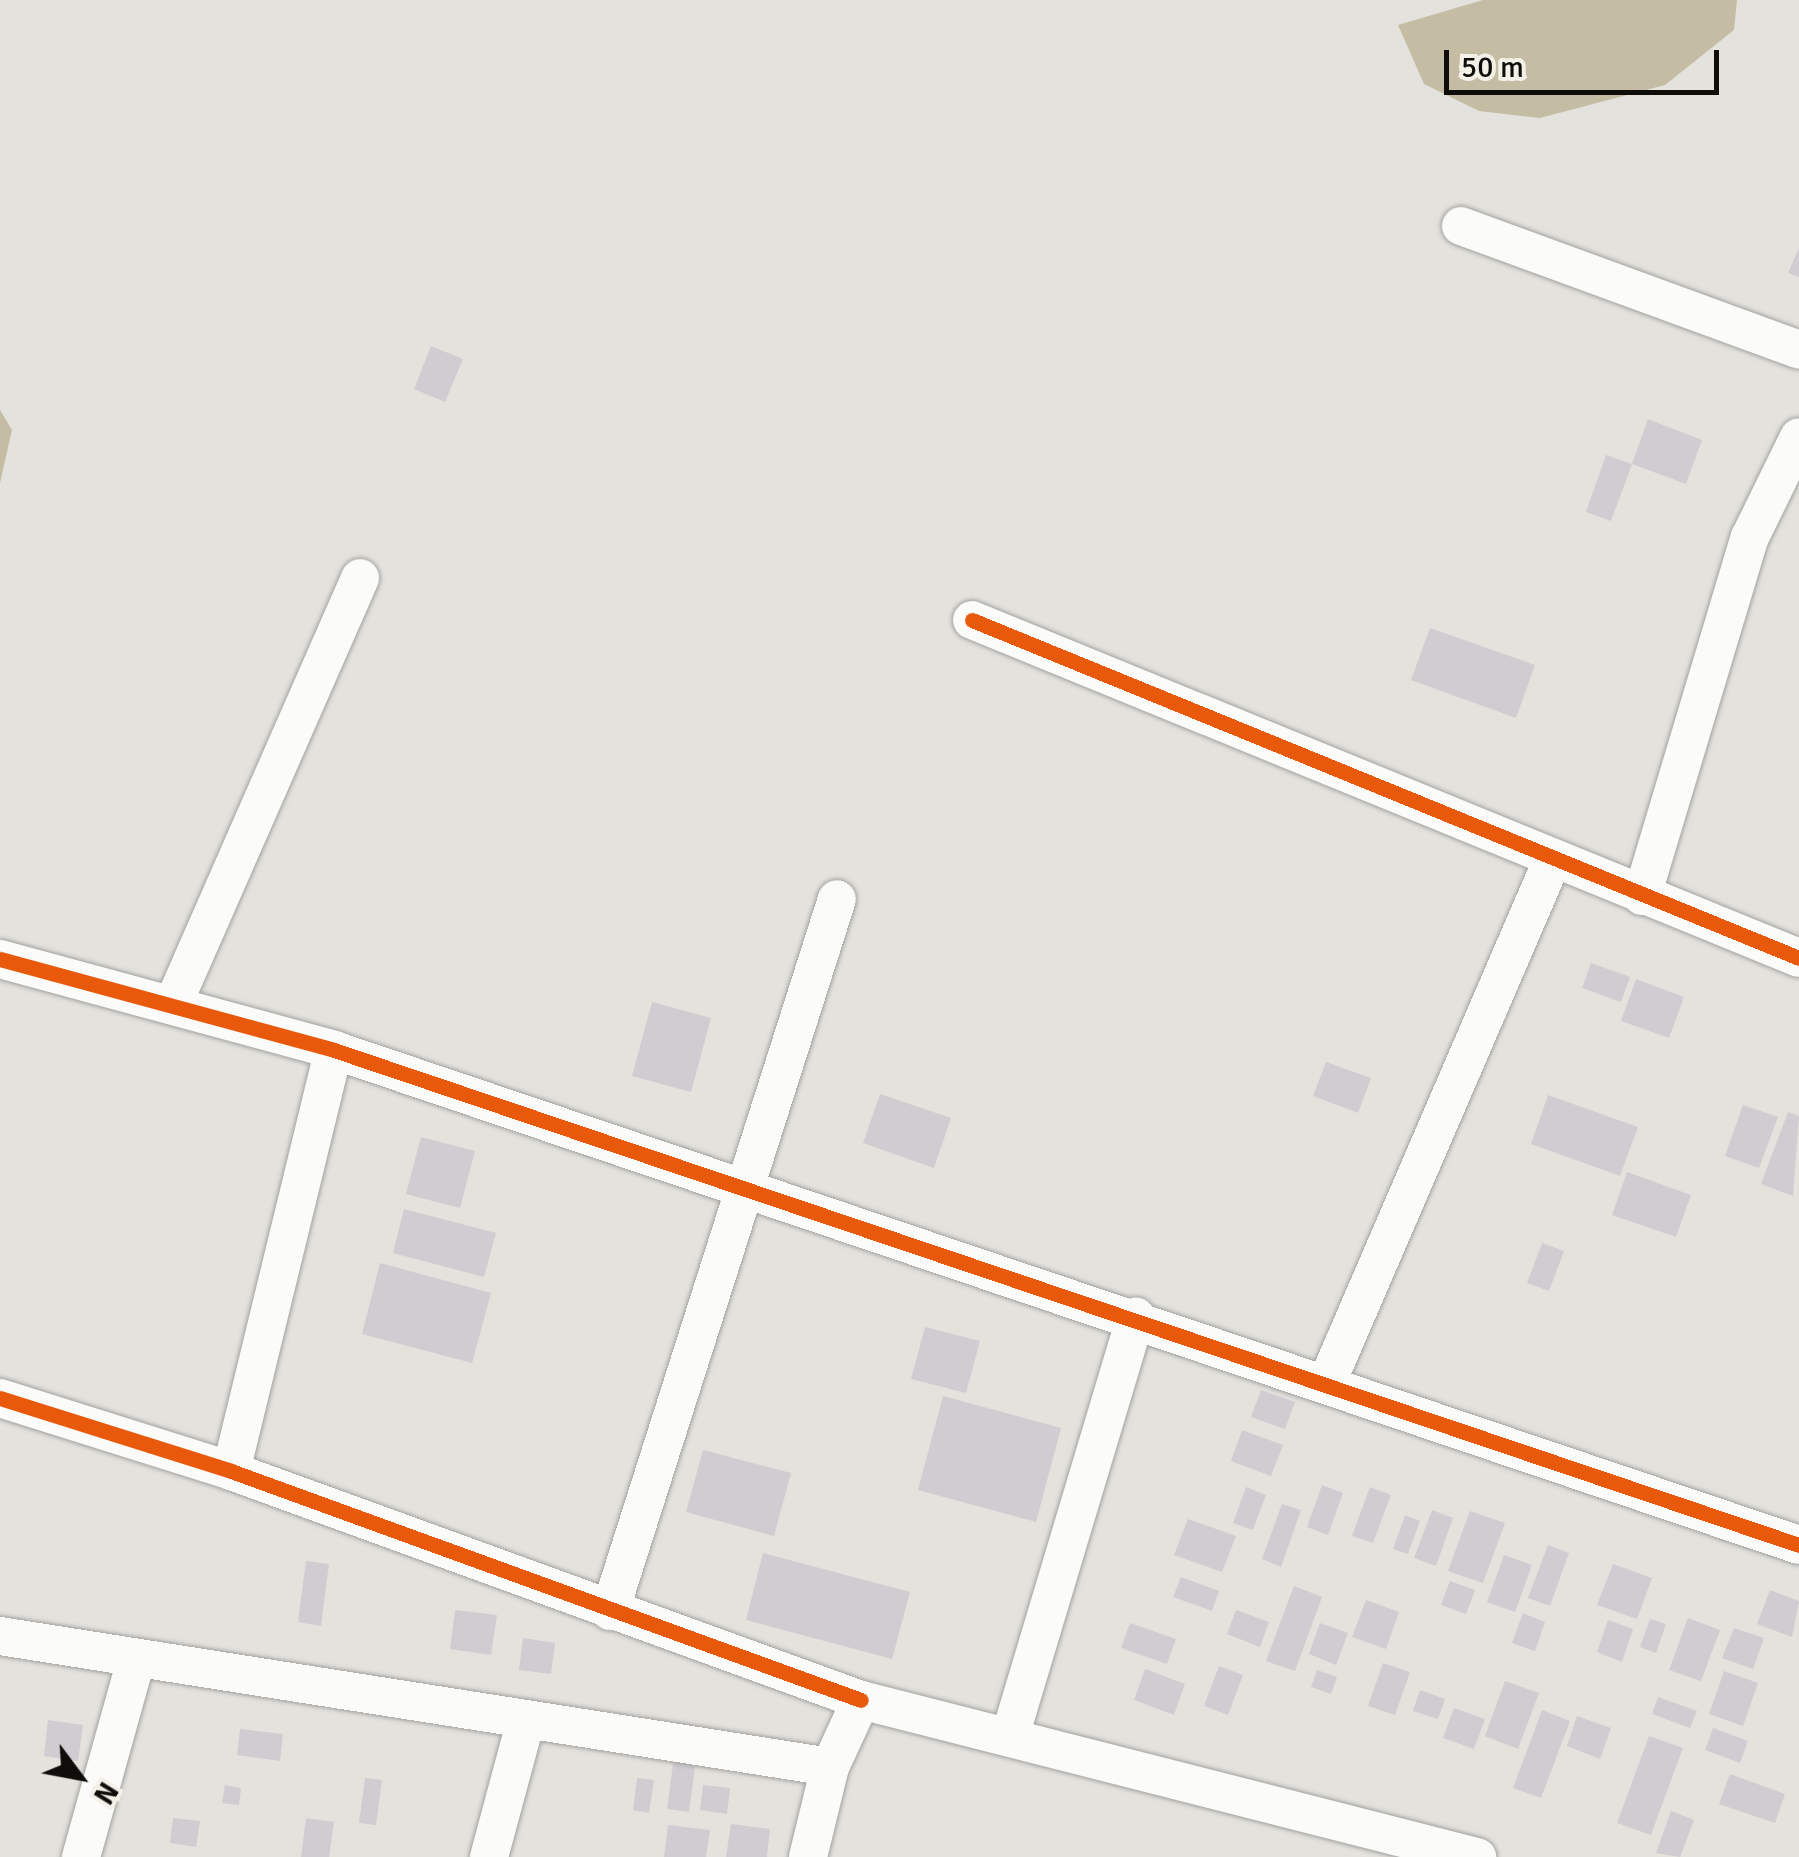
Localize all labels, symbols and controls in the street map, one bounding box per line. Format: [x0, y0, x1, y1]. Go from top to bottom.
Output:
scale bar [1449, 30, 1724, 92]
text: 50 m [1461, 49, 1524, 86]
north arrow [30, 1727, 130, 1827]
text: N [86, 1776, 125, 1810]

